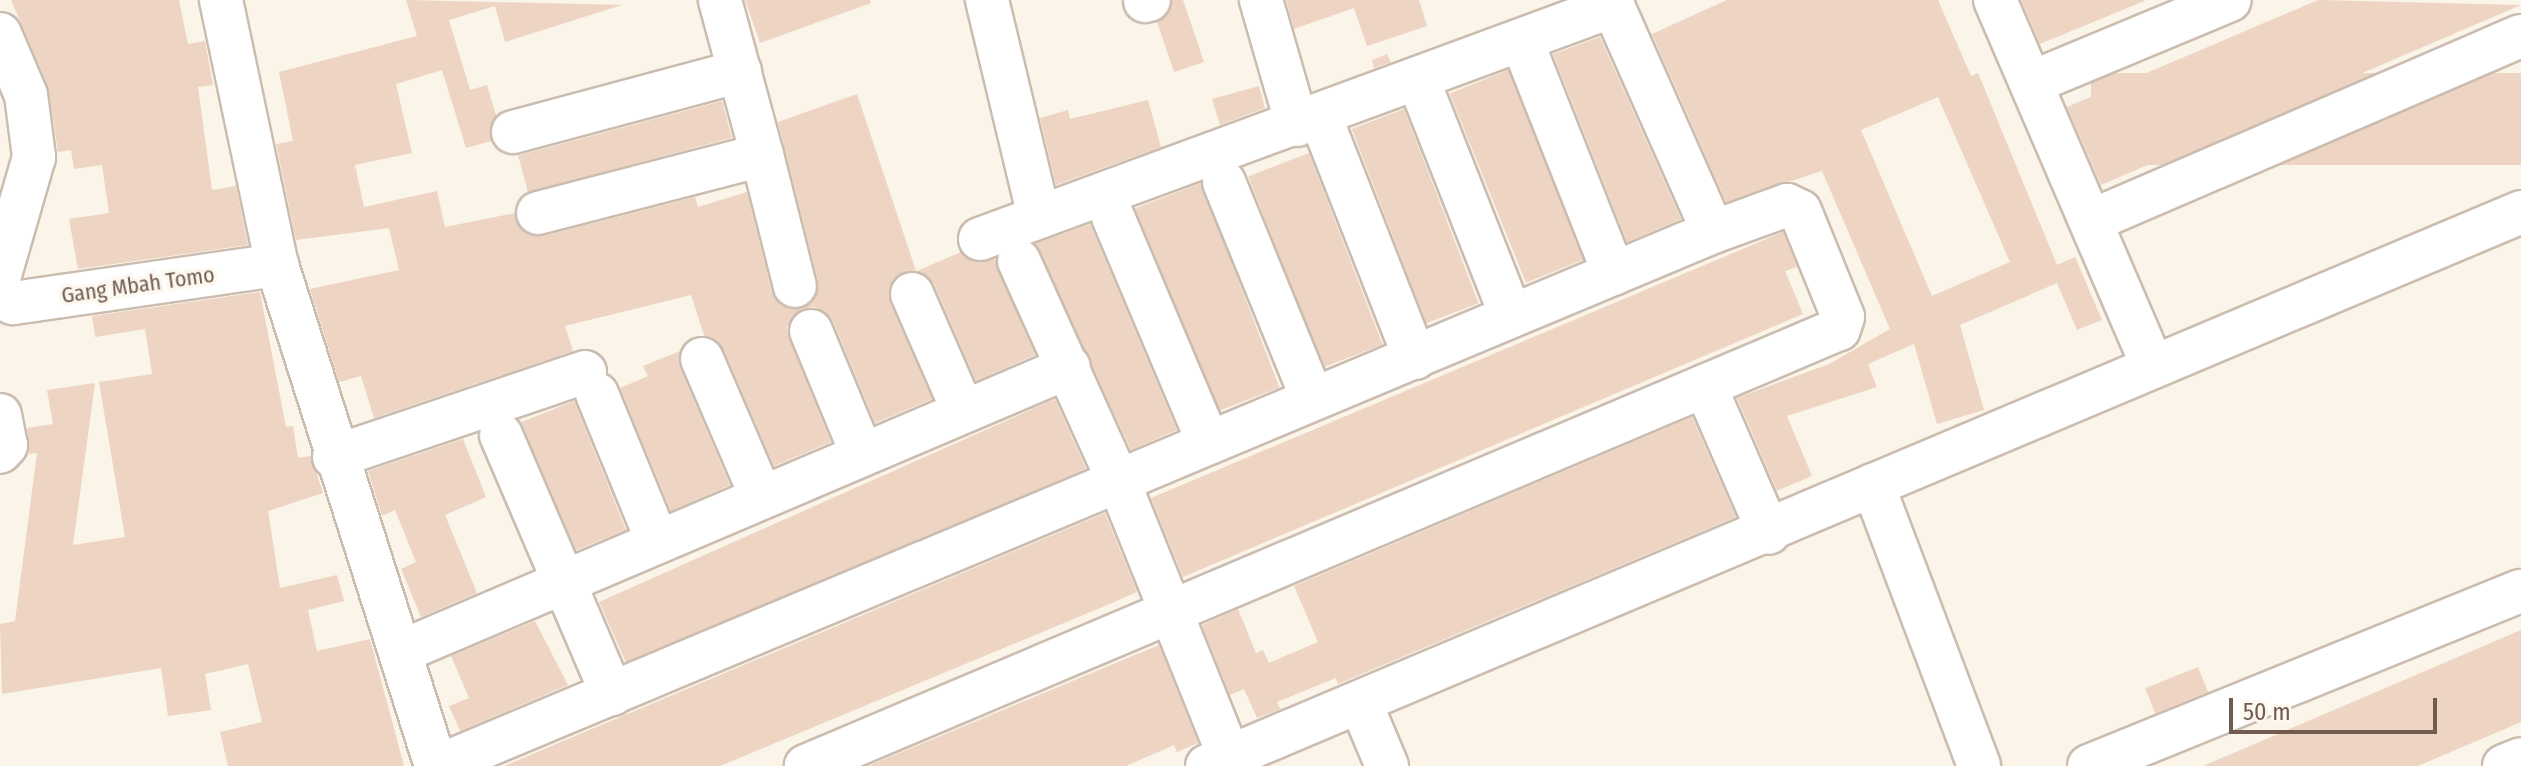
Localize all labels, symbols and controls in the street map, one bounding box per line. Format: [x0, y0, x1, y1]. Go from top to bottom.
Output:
street label: Gang Mbah Tomo [60, 261, 216, 309]
scale bar [2233, 682, 2441, 732]
text: 50 m [2243, 698, 2291, 726]

